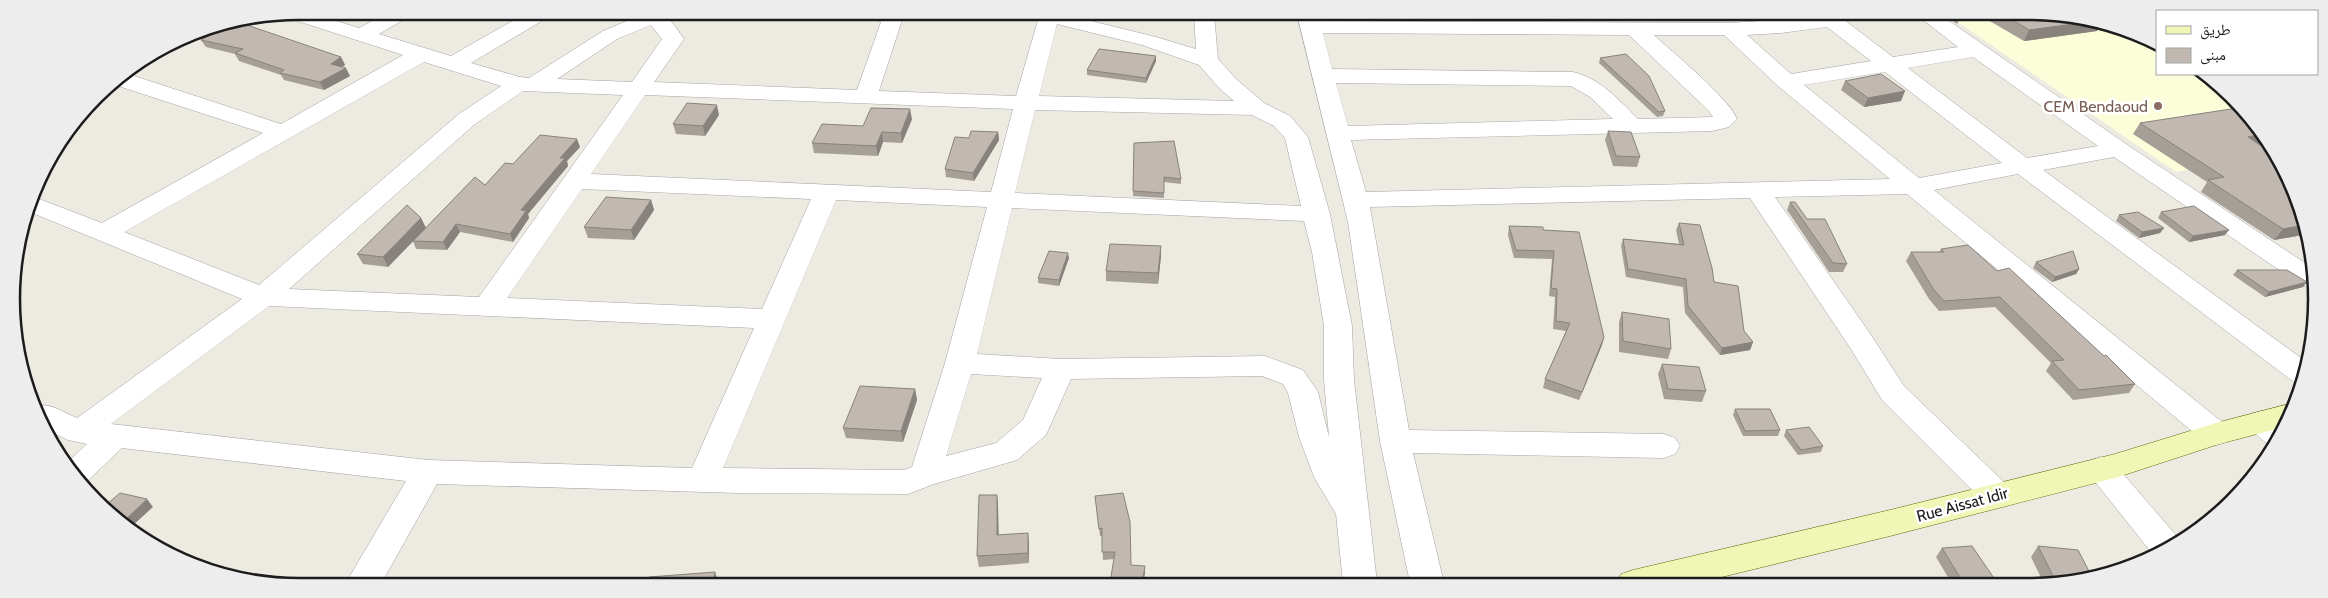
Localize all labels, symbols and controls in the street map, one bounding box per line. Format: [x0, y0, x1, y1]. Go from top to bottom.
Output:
legend [2156, 10, 2318, 75]
text: طريق [2200, 21, 2231, 40]
text: مبنى [2200, 46, 2226, 65]
place label: CEM Bendaoud [2043, 97, 2148, 116]
marker: CEM Bendaoud [2152, 100, 2164, 112]
street label: Rue Aissat Idir [1914, 483, 2011, 526]

